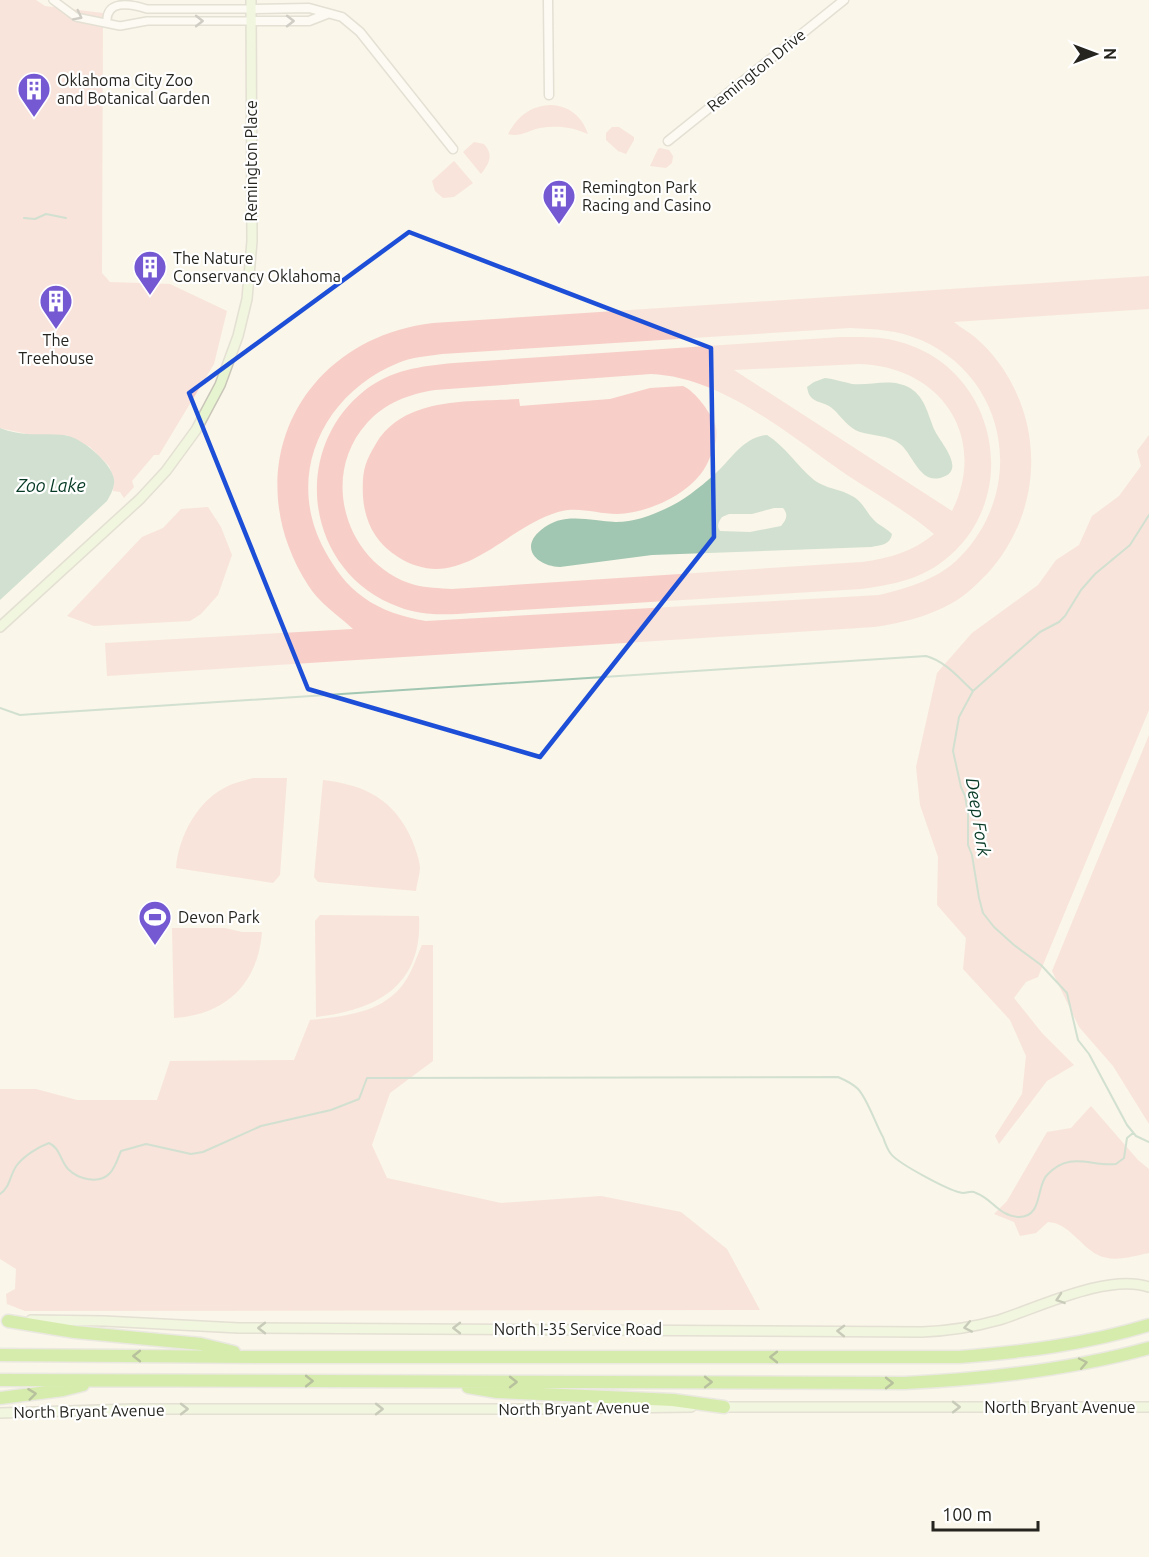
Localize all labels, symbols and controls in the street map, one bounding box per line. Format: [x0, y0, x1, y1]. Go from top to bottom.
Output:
one-way arrow [72, 8, 83, 20]
one-way arrow [194, 15, 203, 27]
one-way arrow [285, 15, 294, 28]
north arrow [1065, 24, 1125, 84]
street label: Remington Drive [703, 25, 809, 115]
text: N [1101, 48, 1119, 60]
building icon: Oklahoma City Zoo and Botanical Garden [16, 71, 52, 118]
place label: Oklahoma City Zoo and Botanical Garden [57, 71, 210, 107]
street label: Remington Place [242, 100, 260, 222]
building icon: Remington Park Racing and Casino [541, 178, 577, 225]
place label: Remington Park Racing and Casino [582, 178, 711, 214]
building icon: The Nature Conservancy Oklahoma [132, 249, 168, 296]
place label: The Nature Conservancy Oklahoma [173, 249, 341, 285]
building icon: The Treehouse [38, 283, 74, 330]
place label: The Treehouse [18, 331, 94, 367]
water label: Zoo Lake [16, 475, 85, 495]
water label: Deep Fork [963, 776, 995, 859]
sports icon: Devon Park [137, 899, 173, 946]
place label: Devon Park [178, 908, 260, 926]
one-way arrow [1055, 1292, 1066, 1305]
street label: North I-35 Service Road [494, 1320, 662, 1338]
one-way arrow [964, 1320, 974, 1333]
one-way arrow [257, 1322, 266, 1334]
one-way arrow [452, 1322, 461, 1334]
one-way arrow [836, 1325, 845, 1337]
one-way arrow [133, 1350, 142, 1362]
one-way arrow [770, 1351, 779, 1363]
one-way arrow [1078, 1357, 1088, 1370]
one-way arrow [304, 1375, 313, 1387]
one-way arrow [509, 1376, 518, 1388]
one-way arrow [704, 1376, 713, 1388]
one-way arrow [885, 1377, 894, 1389]
one-way arrow [27, 1388, 36, 1401]
street label: North Bryant Avenue [498, 1398, 650, 1418]
street label: North Bryant Avenue [984, 1398, 1136, 1416]
street label: North Bryant Avenue [13, 1401, 165, 1421]
one-way arrow [951, 1401, 960, 1413]
one-way arrow [180, 1403, 189, 1415]
one-way arrow [375, 1403, 384, 1415]
scale bar [933, 1494, 1038, 1532]
text: 100 m [942, 1504, 992, 1524]

